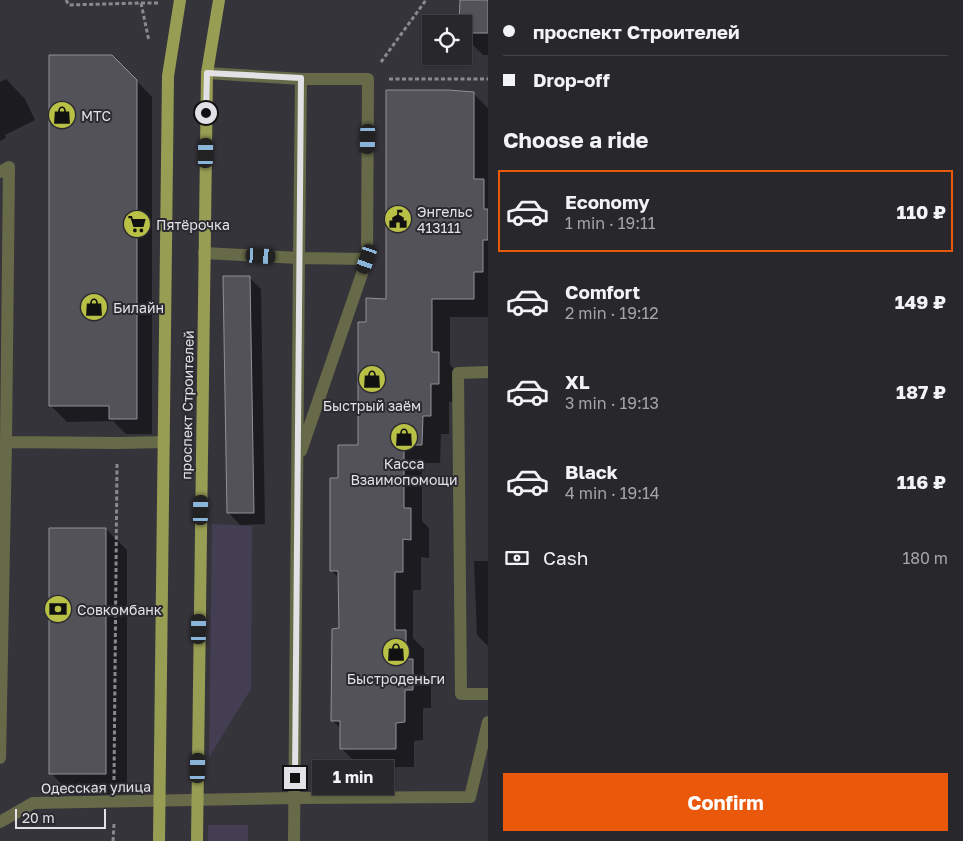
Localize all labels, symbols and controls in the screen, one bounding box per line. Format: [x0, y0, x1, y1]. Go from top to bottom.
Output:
map controls [422, 15, 472, 65]
button: locate [422, 15, 472, 65]
text: проспект Строителей [533, 20, 740, 43]
text: Drop-off [533, 68, 610, 91]
shop icon: МТС [47, 100, 77, 130]
route start [195, 102, 217, 124]
place label: МТС [81, 107, 111, 124]
car [360, 124, 375, 154]
text: Choose a ride [503, 126, 649, 153]
car [198, 138, 213, 168]
icon: car [505, 189, 550, 234]
text: Economy [565, 190, 650, 213]
text: 110 ₽ [897, 200, 946, 223]
place label: Энгельс 413111 [417, 203, 473, 236]
public building icon: Энгельс 413111 [383, 204, 413, 234]
supermarket icon: Пятёрочка [122, 209, 152, 239]
text: 1 min · 19:11 [565, 213, 656, 233]
place label: Пятёрочка [156, 216, 230, 233]
car [355, 242, 378, 276]
car [245, 248, 276, 264]
icon: car [505, 279, 550, 324]
text: Comfort [565, 280, 640, 303]
text: 149 ₽ [895, 290, 946, 313]
shop icon: Билайн [79, 292, 109, 322]
place label: Билайн [113, 299, 164, 316]
text: 2 min · 19:12 [565, 303, 659, 323]
street label: проспект Строителей [177, 330, 197, 480]
shop icon: Быстрый заём [357, 364, 387, 394]
icon: car [505, 369, 550, 414]
text: XL [565, 370, 590, 393]
text: 187 ₽ [896, 380, 946, 403]
text: 3 min · 19:13 [565, 393, 659, 413]
place label: Быстрый заём [323, 397, 421, 414]
shop icon: Касса Взаимопомощи [389, 422, 419, 452]
place label: Касса Взаимопомощи [350, 455, 458, 488]
icon: car [505, 459, 550, 504]
text: Black [565, 460, 618, 483]
text: 116 ₽ [897, 470, 946, 493]
text: 4 min · 19:14 [565, 483, 660, 503]
car [193, 495, 208, 525]
icon: cash [503, 544, 531, 572]
text: Cash [543, 546, 588, 569]
text: 180 m [902, 548, 948, 568]
bank icon: Совкомбанк [43, 594, 73, 624]
place label: Совкомбанк [77, 601, 162, 618]
car [191, 614, 206, 644]
shop icon: Быстроденьги [381, 637, 411, 667]
place label: Быстроденьги [347, 670, 445, 687]
car [190, 753, 205, 783]
callout: 1 min [312, 760, 395, 796]
route end [284, 767, 306, 789]
text: 1 min [333, 767, 373, 787]
button: Confirm [503, 773, 948, 831]
street label: Одесская улица [41, 778, 151, 796]
scale bar [15, 806, 106, 829]
text: 20 m [22, 809, 55, 826]

